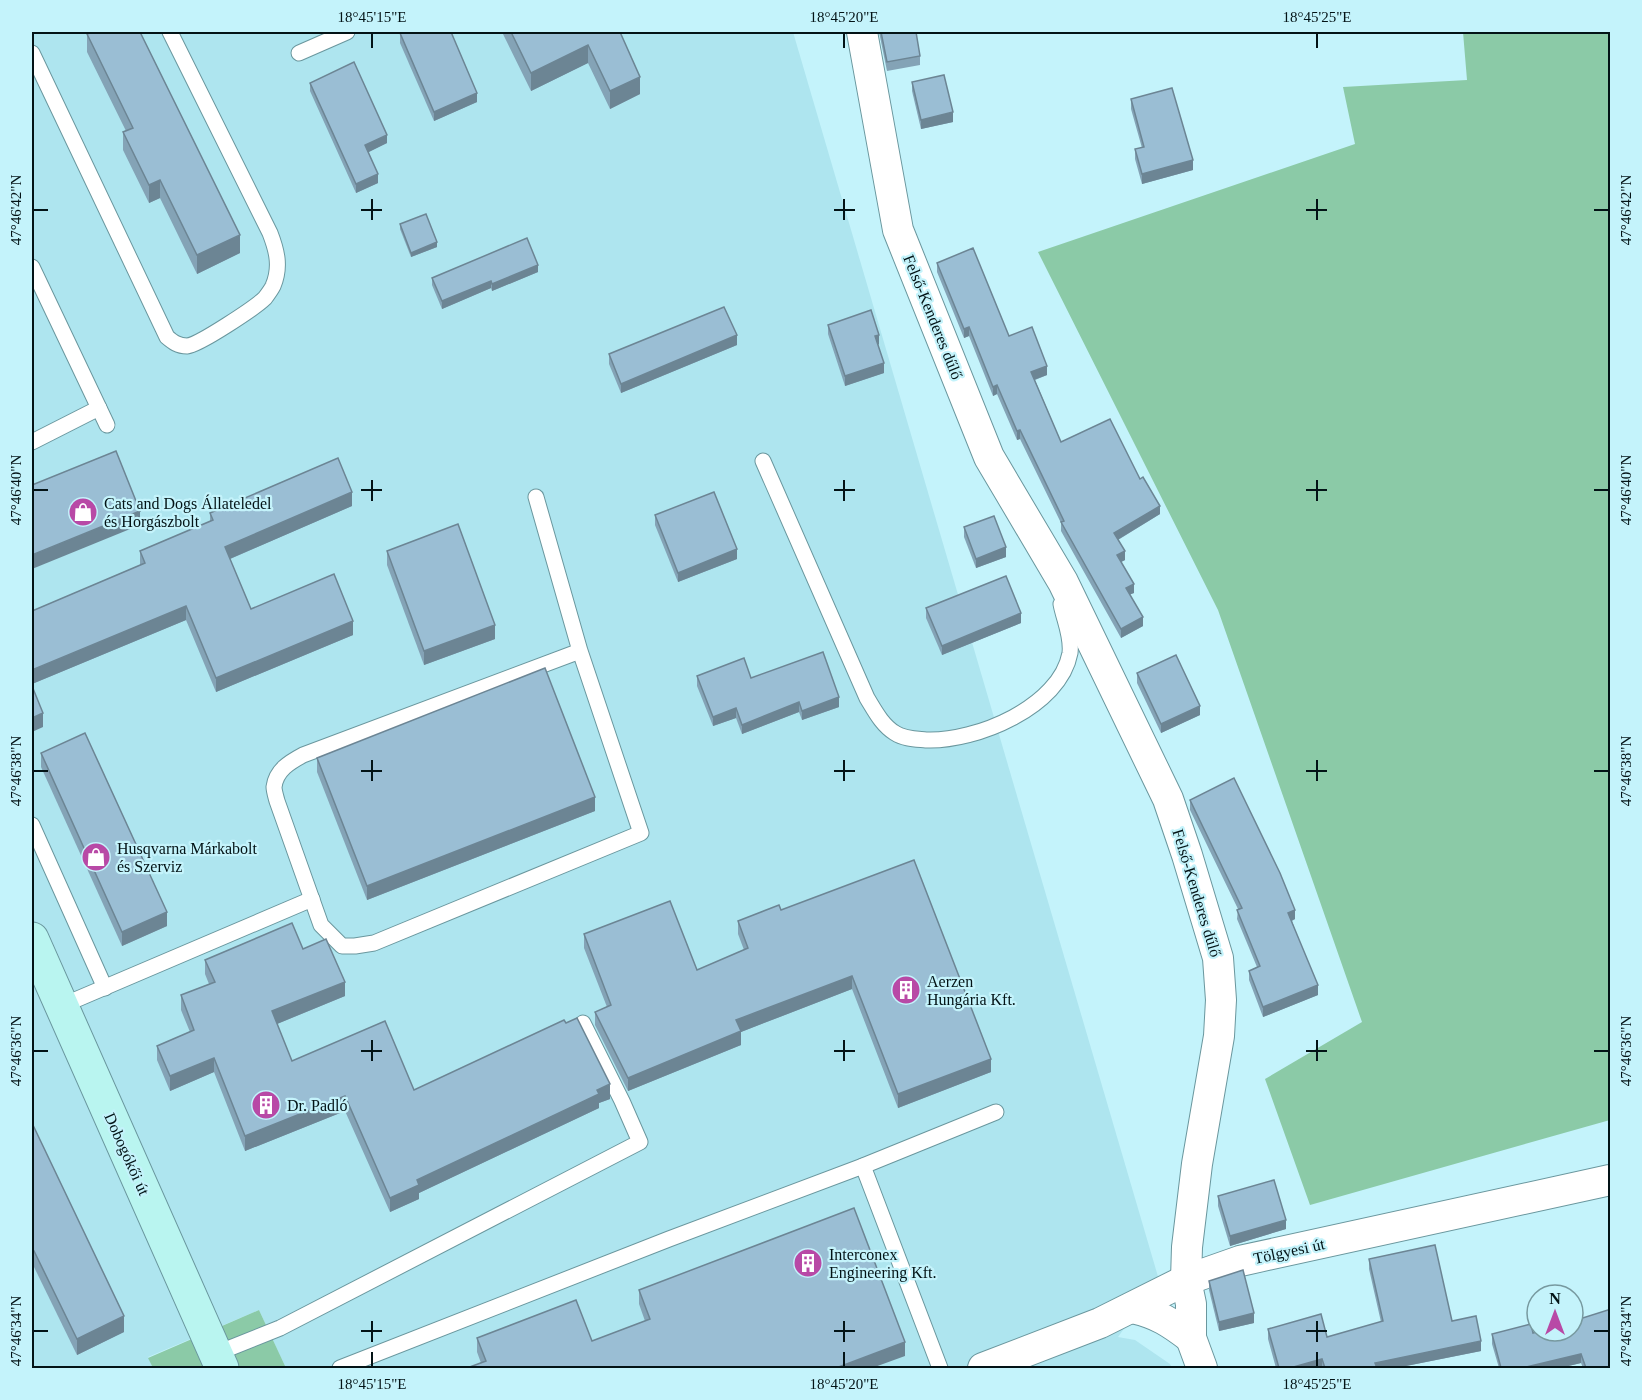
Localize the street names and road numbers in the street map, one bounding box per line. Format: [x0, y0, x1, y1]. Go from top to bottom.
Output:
street label: Felső-Kenderes dűlő [900, 252, 966, 382]
street label: Felső-Kenderes dűlő [1169, 827, 1225, 959]
street label: Dobogókői út [100, 1110, 153, 1199]
street label: Tölgyesi út [1252, 1235, 1327, 1268]

